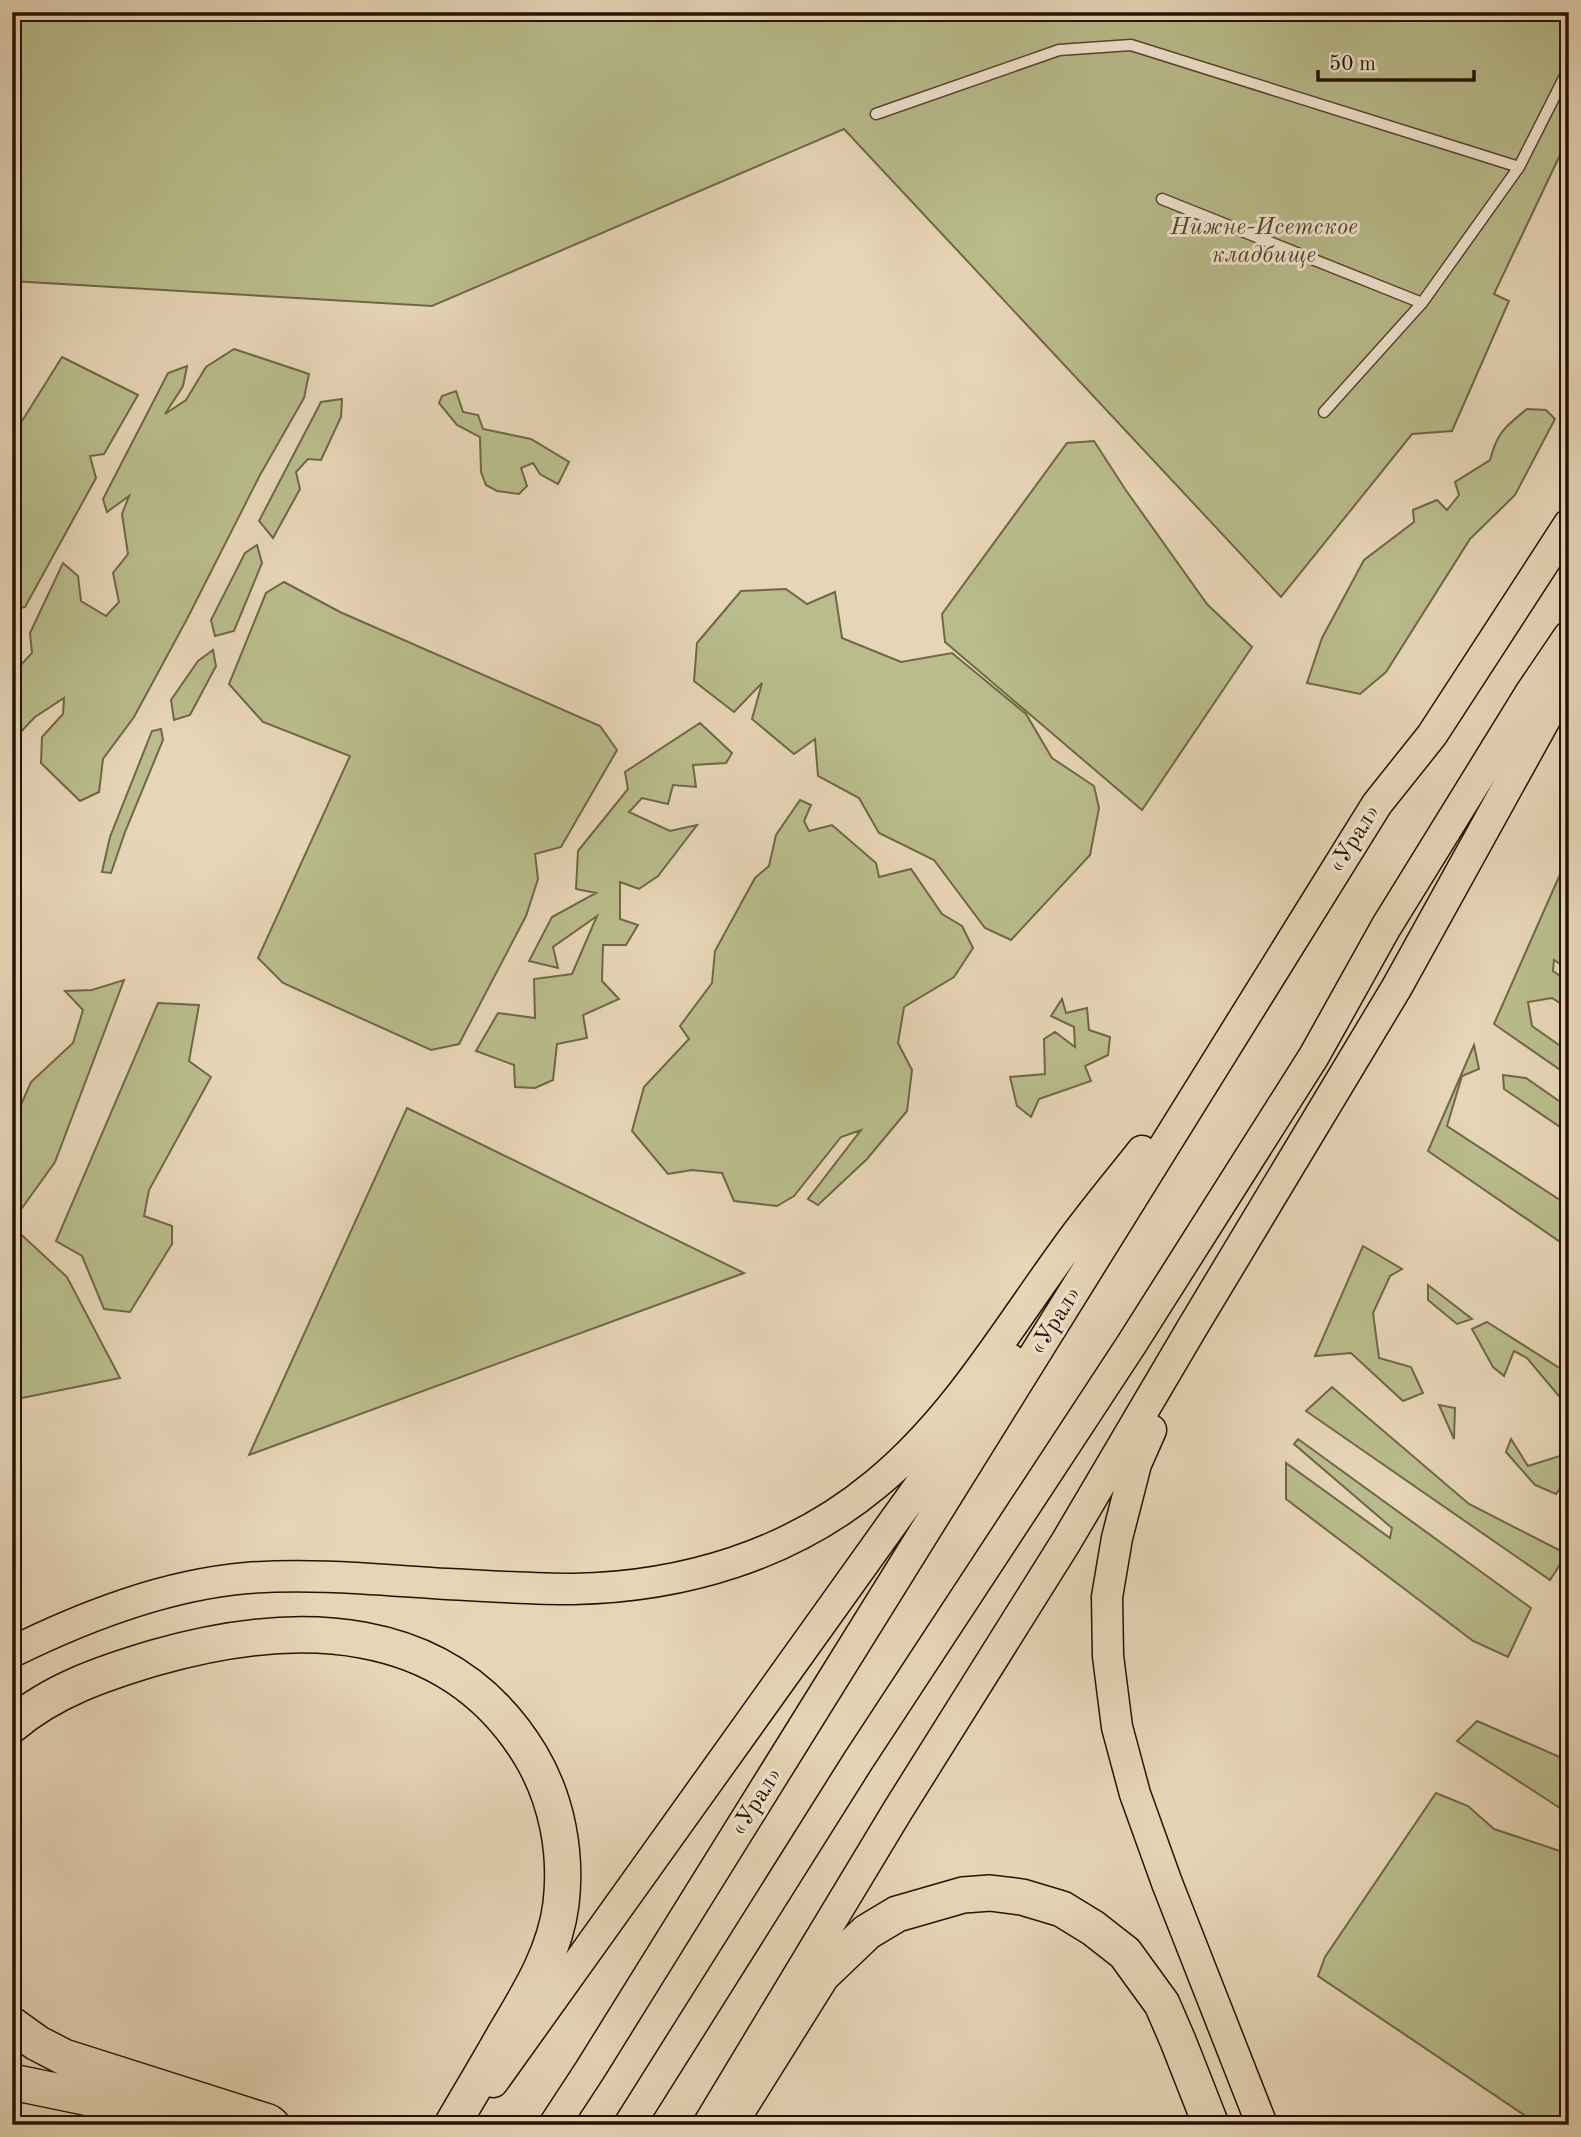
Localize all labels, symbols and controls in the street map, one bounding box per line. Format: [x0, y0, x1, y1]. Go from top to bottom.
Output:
scale bar [1318, 38, 1474, 82]
text: 50 m [1329, 54, 1376, 75]
park label: Нижне-Исетское кладбище [1169, 216, 1358, 268]
street label: «Урал» [1325, 800, 1385, 878]
street label: «Урал» [1026, 1282, 1086, 1360]
street label: «Урал» [727, 1763, 787, 1841]

